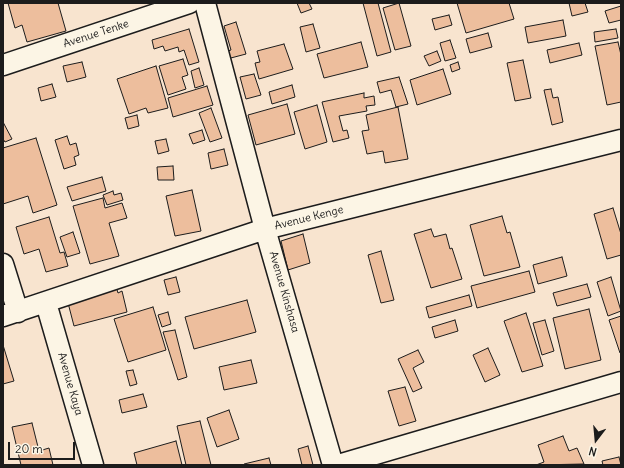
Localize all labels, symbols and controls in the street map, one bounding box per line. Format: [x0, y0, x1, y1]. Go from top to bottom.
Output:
street label: Avenue Tenke [62, 17, 130, 51]
street label: Avenue Kenge [273, 203, 345, 233]
street label: Avenue Kinshasa [266, 250, 302, 334]
street label: Avenue Kaya [55, 351, 85, 417]
north arrow [576, 420, 616, 460]
scale bar [10, 434, 77, 460]
text: 20 m [15, 441, 43, 456]
text: N [587, 444, 598, 459]

